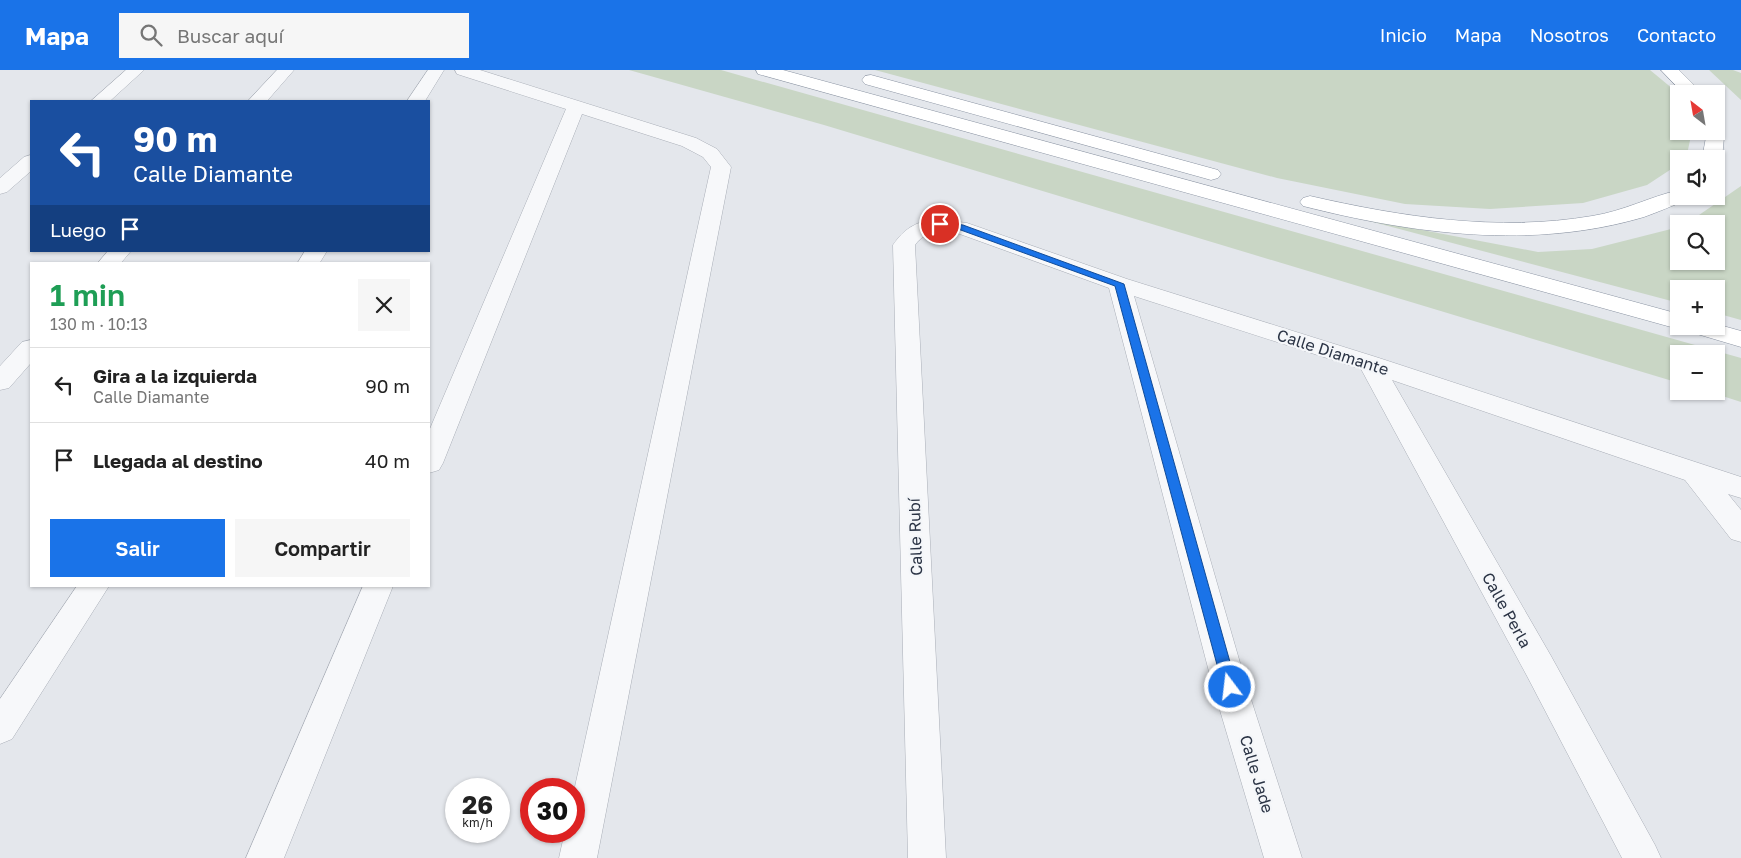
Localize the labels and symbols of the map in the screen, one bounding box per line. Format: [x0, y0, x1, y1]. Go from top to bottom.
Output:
north arrow [1670, 85, 1725, 140]
pin [919, 203, 961, 245]
street label: Calle Diamante [1275, 325, 1391, 379]
street label: Calle Rubí [904, 496, 926, 576]
street label: Calle Perla [1478, 569, 1536, 651]
position arrow [1203, 660, 1255, 712]
street label: Calle Jade [1236, 733, 1278, 815]
speed limit sign: 30 [520, 778, 585, 843]

